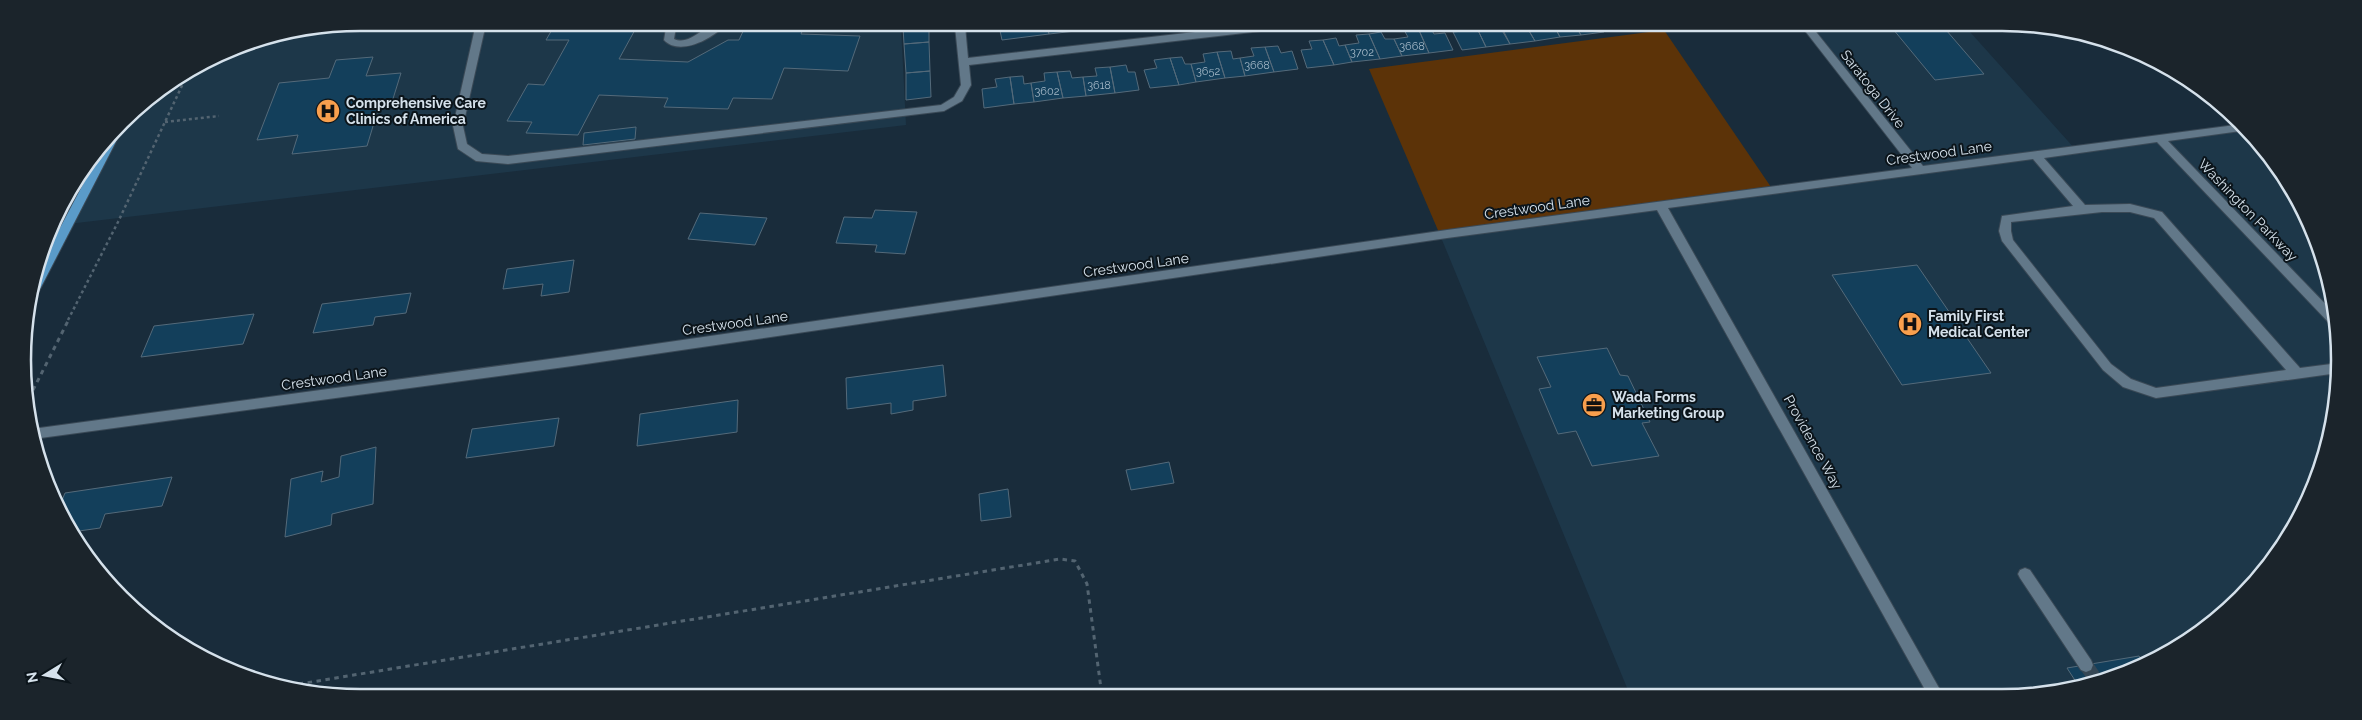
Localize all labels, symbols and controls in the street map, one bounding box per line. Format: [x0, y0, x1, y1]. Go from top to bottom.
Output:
house number: 3668 [1399, 40, 1425, 53]
house number: 3702 [1350, 46, 1374, 59]
street label: Saratoga Drive [1838, 47, 1908, 131]
house number: 3668 [1244, 59, 1270, 72]
house number: 3652 [1196, 65, 1220, 78]
house number: 3618 [1087, 79, 1111, 92]
house number: 3602 [1035, 85, 1060, 98]
place label: Comprehensive Care Clinics of America [346, 95, 487, 127]
hospital icon: Comprehensive Care Clinics of America [315, 98, 341, 124]
street label: Crestwood Lane [1885, 138, 1993, 168]
street label: Washington Parkway [2195, 156, 2301, 265]
street label: Crestwood Lane [1483, 192, 1591, 222]
street label: Crestwood Lane [1082, 250, 1190, 280]
street label: Crestwood Lane [681, 308, 789, 338]
place label: Family First Medical Center [1928, 308, 2030, 340]
hospital icon: Family First Medical Center [1897, 311, 1923, 337]
street label: Crestwood Lane [280, 363, 388, 393]
place label: Wada Forms Marketing Group [1612, 389, 1724, 421]
office icon: Wada Forms Marketing Group [1581, 392, 1607, 418]
street label: Providence Way [1781, 392, 1846, 492]
north arrow [20, 650, 70, 700]
text: N [23, 671, 41, 684]

